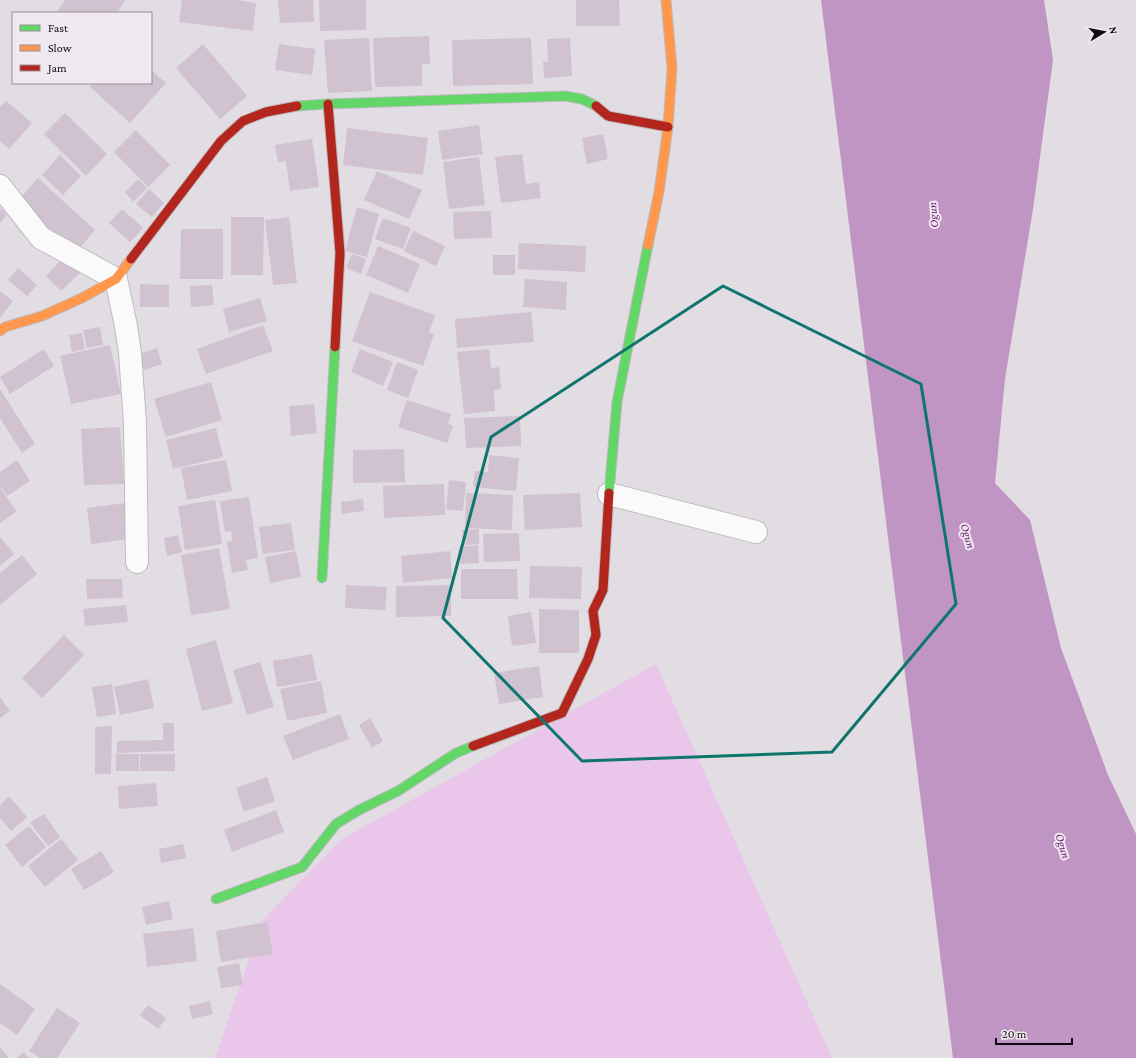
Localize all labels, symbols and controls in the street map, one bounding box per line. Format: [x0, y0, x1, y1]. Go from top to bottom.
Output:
legend [12, 12, 152, 84]
north arrow [1084, 12, 1124, 52]
text: Fast [48, 21, 69, 35]
text: N [1107, 26, 1120, 35]
text: Slow [48, 41, 72, 55]
text: Jam [47, 61, 67, 75]
water label: Ogun [925, 202, 941, 228]
water label: Ogun [958, 522, 978, 550]
water label: Ogun [1053, 832, 1073, 860]
scale bar [996, 1020, 1072, 1046]
text: 20 m [1002, 1027, 1027, 1041]

